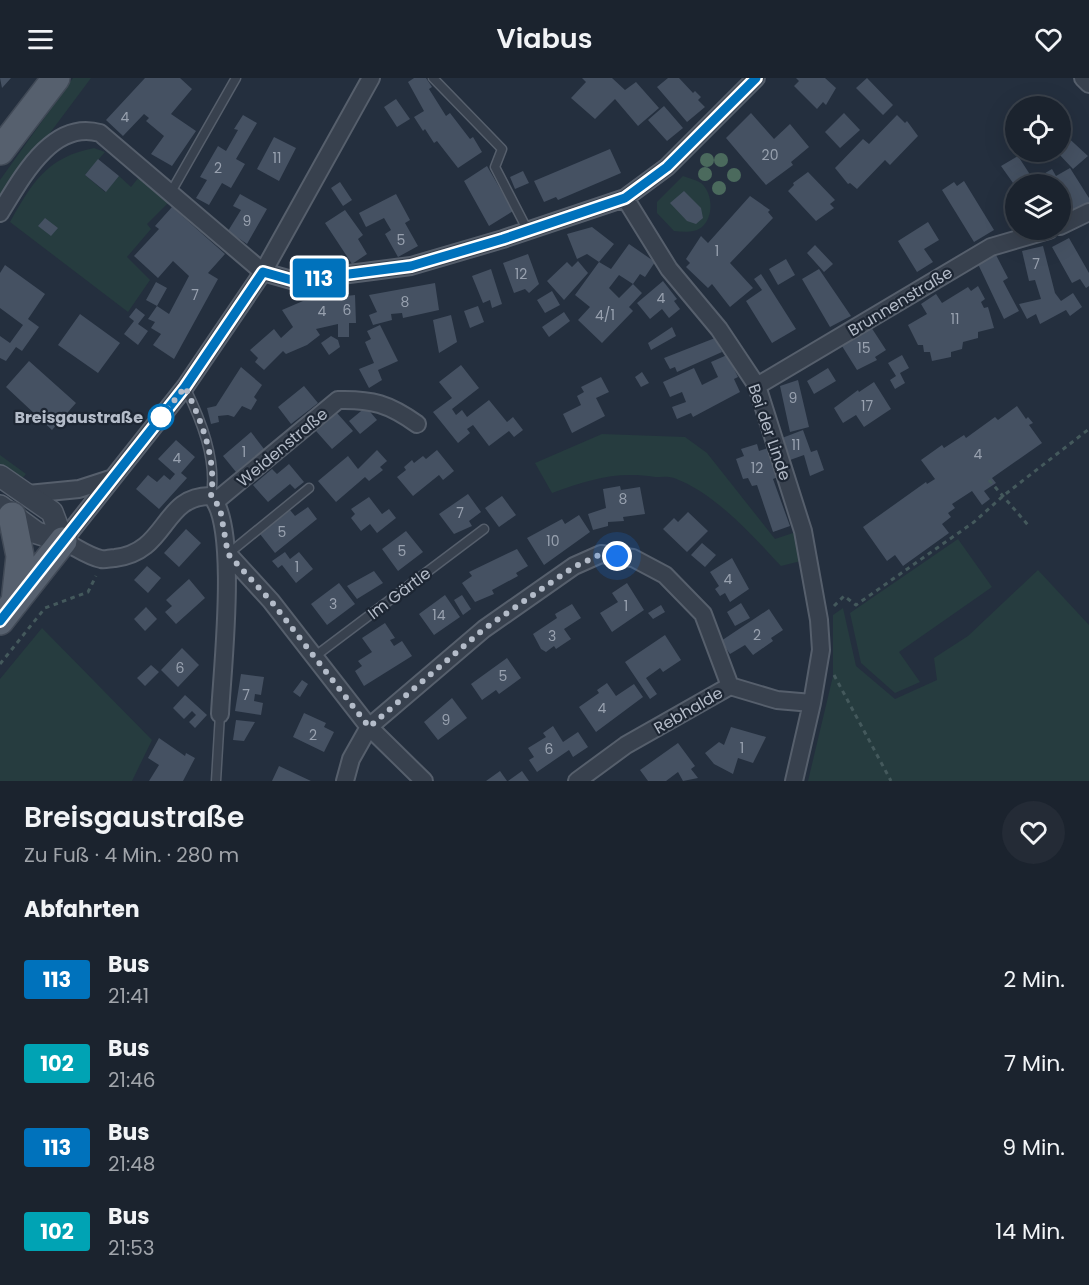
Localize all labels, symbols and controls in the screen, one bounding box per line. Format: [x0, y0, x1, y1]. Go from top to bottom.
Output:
text: Viabus [497, 20, 592, 57]
icon: menu [24, 23, 57, 56]
icon: heart [1032, 23, 1065, 56]
map controls [1005, 96, 1071, 240]
button: locate [1005, 96, 1071, 162]
house number: 4 [121, 107, 130, 127]
house number: 20 [762, 145, 778, 165]
house number: 11 [273, 148, 281, 168]
house number: 2 [214, 158, 222, 178]
button: layers [1005, 174, 1071, 240]
house number: 9 [243, 211, 251, 231]
house number: 5 [397, 230, 405, 250]
house number: 1 [715, 241, 719, 261]
house number: 7 [1032, 254, 1040, 274]
line badge: 113 [284, 258, 354, 298]
street label: Brunnenstraße [844, 261, 957, 342]
text: 113 [305, 264, 333, 293]
house number: 12 [515, 264, 527, 284]
house number: 7 [191, 285, 199, 305]
house number: 4 [657, 288, 666, 308]
house number: 8 [401, 292, 410, 312]
house number: 6 [343, 300, 352, 320]
house number: 4 [318, 301, 327, 321]
house number: 4/1 [595, 305, 615, 325]
house number: 11 [951, 309, 959, 329]
house number: 15 [857, 338, 871, 358]
street label: Bei der Linde [742, 381, 797, 484]
house number: 9 [789, 388, 797, 408]
house number: 17 [861, 396, 873, 416]
street label: Weidenstraße [232, 402, 333, 492]
marker: Breisgaustraße [148, 404, 174, 430]
place label: Breisgaustraße [14, 406, 143, 429]
house number: 11 [792, 435, 800, 455]
house number: 1 [242, 442, 246, 462]
house number: 4 [974, 444, 983, 464]
house number: 4 [173, 448, 182, 468]
house number: 12 [751, 458, 763, 478]
house number: 8 [619, 489, 628, 509]
house number: 7 [456, 503, 464, 523]
house number: 5 [278, 522, 286, 542]
house number: 10 [546, 531, 560, 551]
house number: 5 [398, 541, 406, 561]
your location [602, 541, 632, 571]
house number: 1 [295, 557, 299, 577]
street label: Im Gärtle [363, 562, 436, 625]
house number: 4 [724, 569, 733, 589]
house number: 3 [329, 594, 337, 614]
house number: 1 [624, 596, 628, 616]
house number: 14 [432, 605, 446, 625]
house number: 2 [753, 625, 761, 645]
house number: 3 [548, 626, 556, 646]
house number: 6 [176, 658, 185, 678]
house number: 5 [499, 666, 507, 686]
street label: Rebhalde [650, 681, 727, 739]
house number: 7 [242, 685, 250, 705]
house number: 4 [598, 698, 607, 718]
house number: 9 [442, 710, 450, 730]
house number: 2 [309, 725, 317, 745]
house number: 1 [740, 738, 744, 758]
house number: 6 [545, 739, 554, 759]
text: Breisgaustraße [24, 798, 244, 837]
button: heart [1002, 801, 1065, 864]
text: Zu Fuß · 4 Min. · 280 m [24, 841, 239, 869]
text: Abfahrten [24, 894, 140, 925]
text: Bus [108, 949, 150, 980]
text: 2 Min. [1003, 964, 1065, 995]
text: 113 [43, 965, 71, 994]
text: 21:41 [108, 982, 149, 1010]
text: Bus [108, 1033, 150, 1064]
text: 7 Min. [1004, 1048, 1065, 1079]
text: 102 [40, 1049, 74, 1078]
text: 21:46 [108, 1066, 155, 1094]
text: Bus [108, 1117, 150, 1148]
text: 9 Min. [1002, 1132, 1065, 1163]
text: 113 [43, 1133, 71, 1162]
text: 21:48 [108, 1150, 155, 1178]
text: Bus [108, 1201, 150, 1232]
text: 14 Min. [995, 1216, 1065, 1247]
text: 102 [40, 1217, 74, 1246]
text: 21:53 [108, 1234, 155, 1262]

